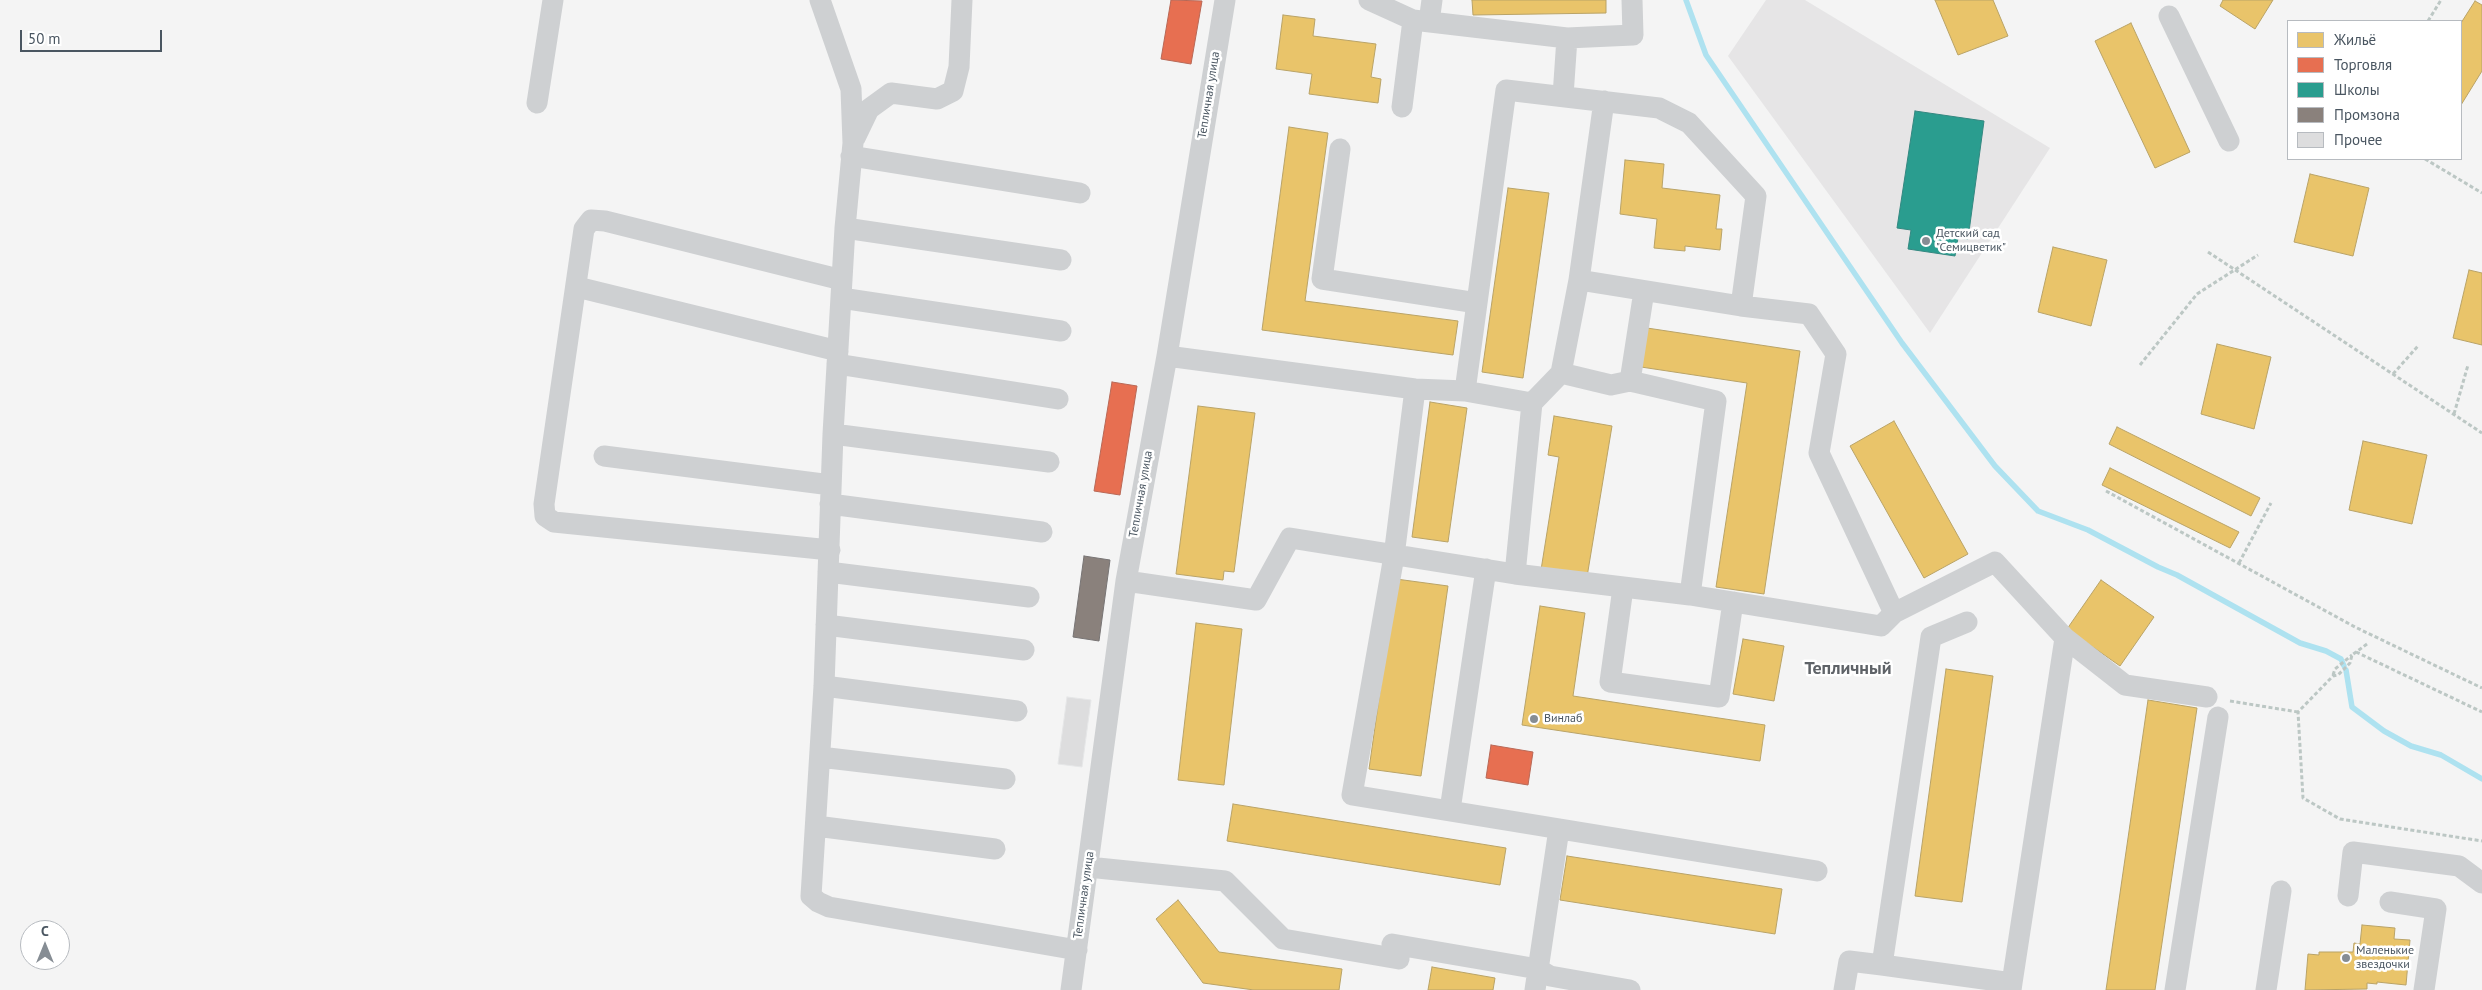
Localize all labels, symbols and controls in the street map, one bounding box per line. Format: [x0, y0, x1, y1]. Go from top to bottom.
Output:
scale bar [22, 20, 165, 52]
legend [2287, 20, 2462, 160]
text: 50 m [28, 29, 61, 48]
text: Жильё [2334, 30, 2376, 49]
street label: Тепличная улица [1195, 50, 1223, 140]
text: Торговля [2334, 55, 2392, 74]
text: Школы [2334, 80, 2380, 99]
text: Промзона [2334, 105, 2400, 124]
text: Прочее [2334, 130, 2382, 149]
place label: Детский сад "Семицветик" [1936, 227, 2006, 255]
marker: Детский сад "Семицветик" [1920, 235, 1932, 247]
street label: Тепличная улица [1126, 449, 1156, 539]
district label: Тепличный [1805, 658, 1891, 680]
place label: Винлаб [1544, 712, 1582, 726]
marker: Винлаб [1528, 713, 1540, 725]
street label: Тепличная улица [1071, 850, 1097, 940]
north arrow [20, 920, 70, 970]
text: С [41, 922, 49, 940]
place label: Маленькие звездочки [2356, 944, 2414, 972]
marker: Маленькие звездочки [2340, 952, 2352, 964]

